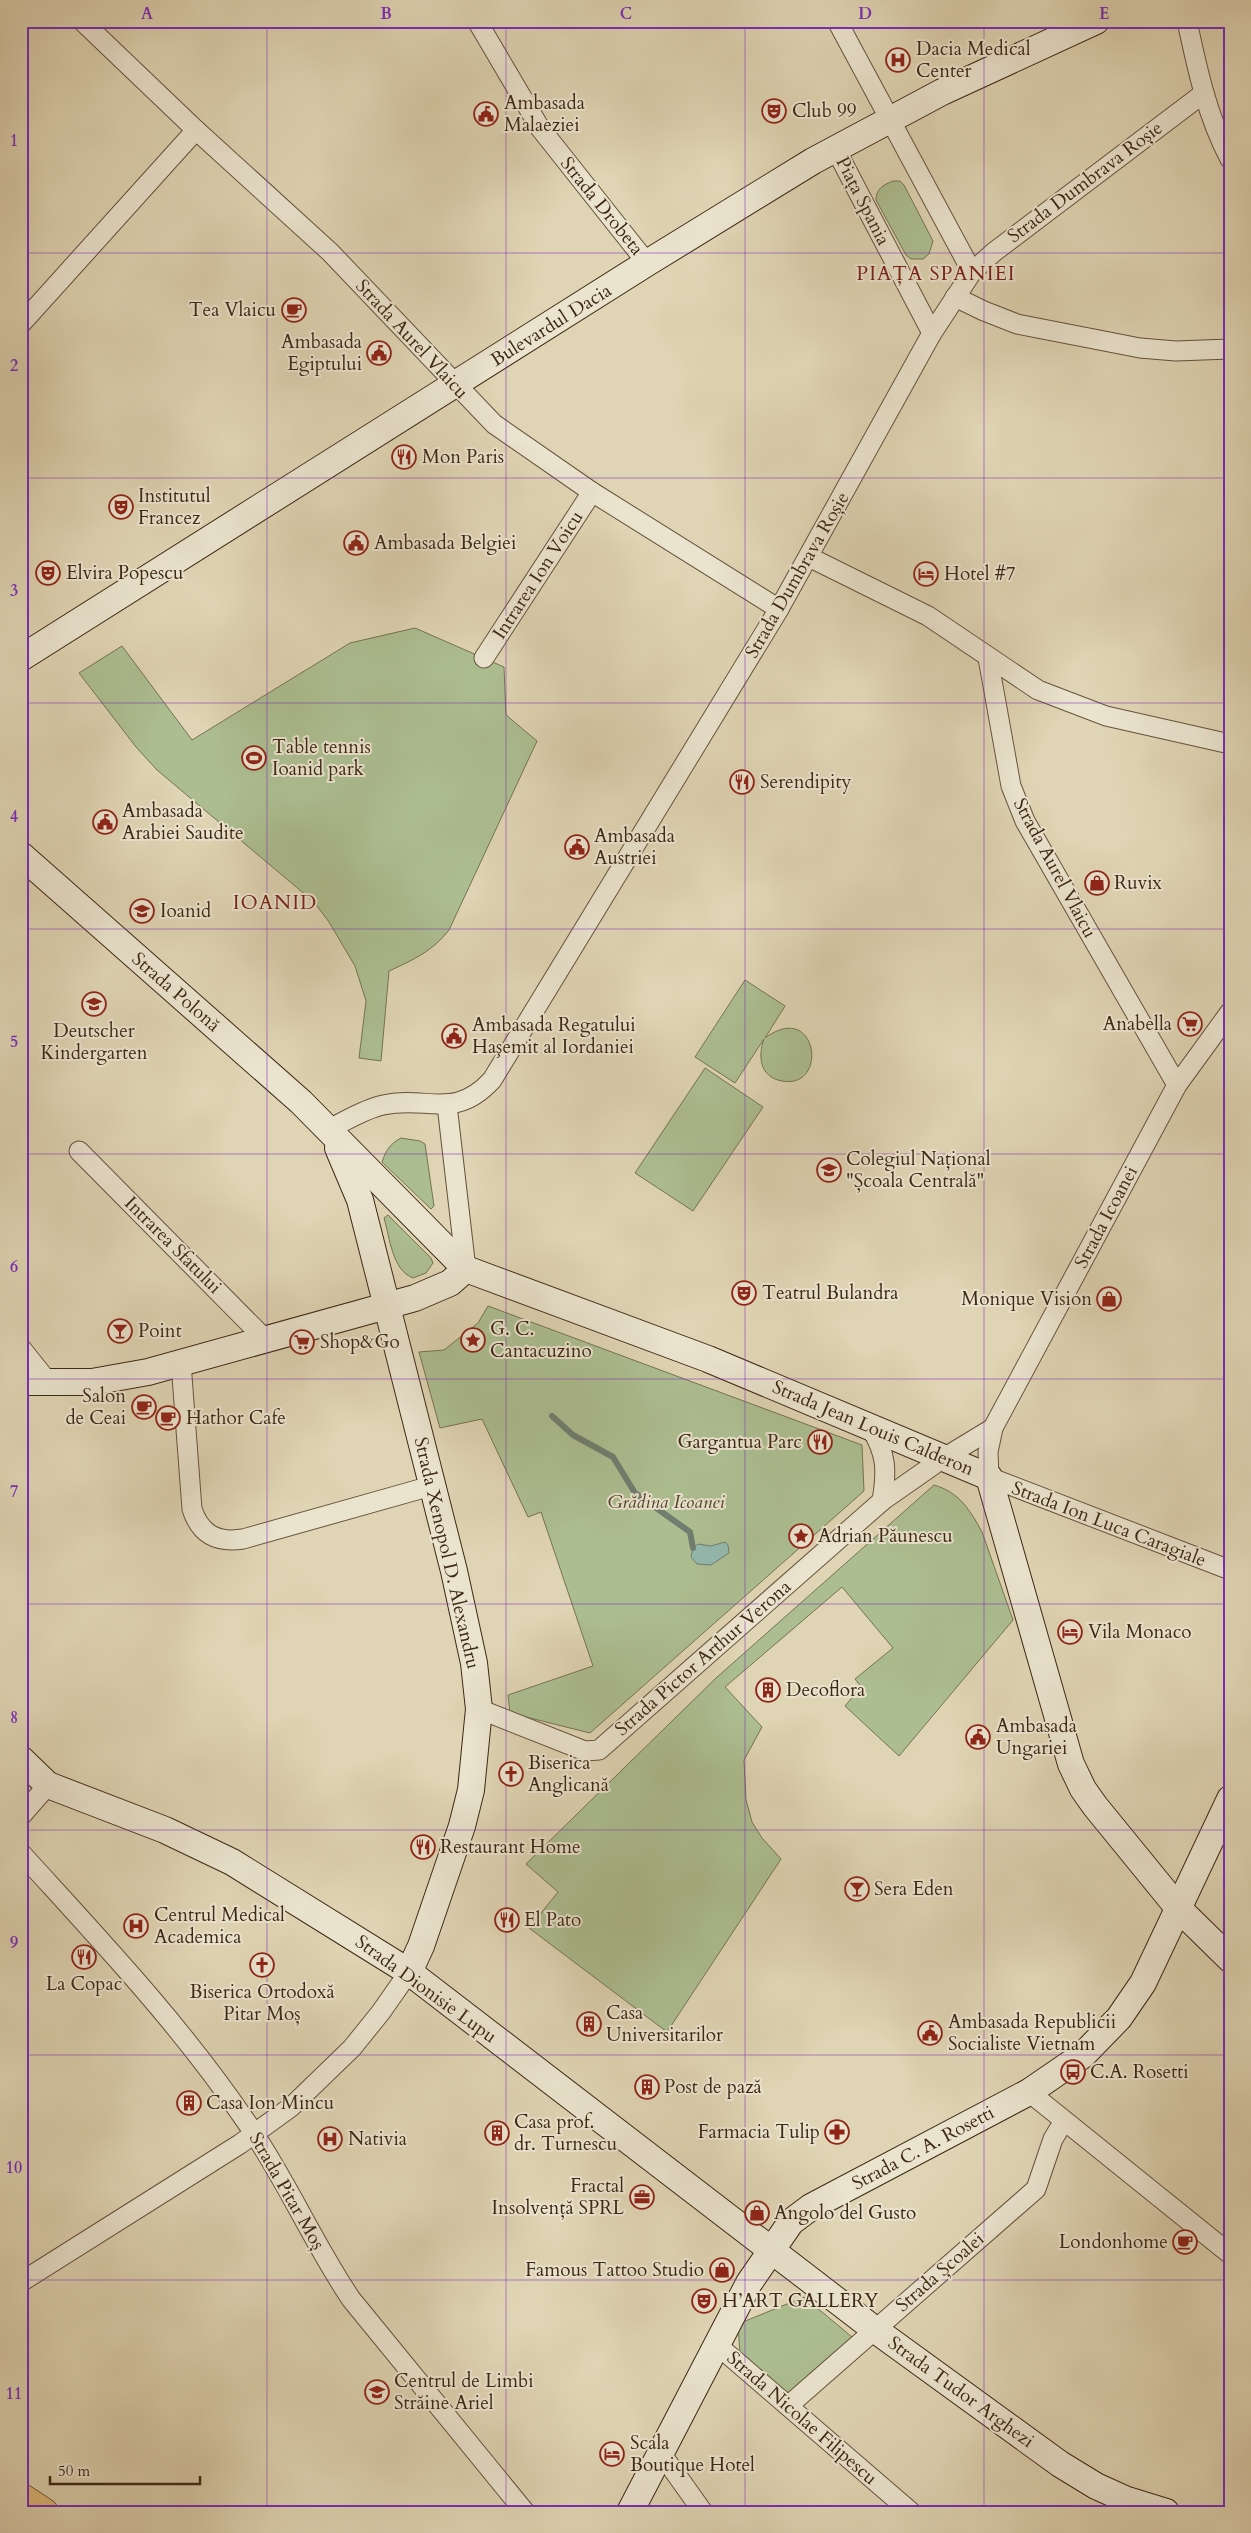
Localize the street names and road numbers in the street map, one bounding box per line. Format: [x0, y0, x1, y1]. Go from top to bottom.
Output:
street label: Strada Dumbrava Roșie [1002, 115, 1168, 249]
street label: Strada Drobeta [554, 151, 650, 261]
street label: Piața Spania [830, 152, 896, 250]
street label: Strada Aurel Vlaicu [350, 273, 474, 405]
street label: Bulevardul Dacia [486, 277, 616, 373]
street label: Strada Dumbrava Roșie [739, 487, 855, 663]
street label: Intrarea Ion Voicu [487, 506, 589, 644]
street label: Strada Aurel Vlaicu [1007, 793, 1103, 943]
street label: Strada Polonă [126, 946, 226, 1038]
street label: Strada Icoanei [1068, 1161, 1144, 1273]
street label: Intrarea Sfatului [119, 1191, 227, 1299]
street label: Strada Jean Louis Calderon [768, 1374, 978, 1482]
street label: Strada Xenopol D. Alexandru [408, 1434, 486, 1672]
street label: Strada Ion Luca Caragiale [1008, 1475, 1210, 1573]
street label: Strada Pictor Arthur Verona [609, 1574, 797, 1742]
street label: Strada Dionisie Lupu [350, 1929, 502, 2049]
street label: Strada C. A. Rosetti [847, 2099, 999, 2197]
street label: Strada Pitar Moș [243, 2128, 331, 2254]
street label: Strada Școalei [890, 2226, 990, 2318]
street label: Strada Tudor Arghezi [883, 2330, 1039, 2454]
street label: Strada Nicolae Filipescu [721, 2345, 883, 2491]

